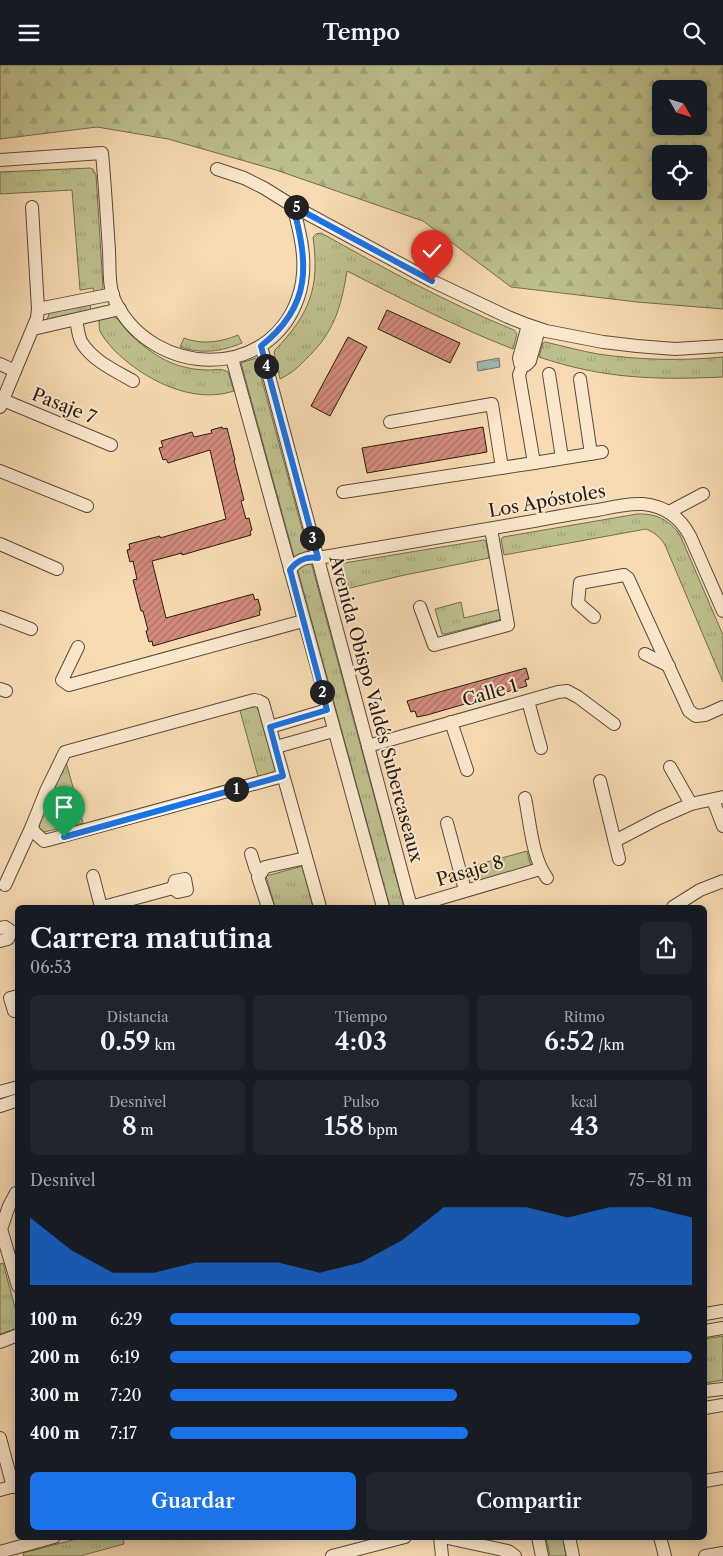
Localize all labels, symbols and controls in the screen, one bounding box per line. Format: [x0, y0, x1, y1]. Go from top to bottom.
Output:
icon: menu [15, 19, 43, 47]
text: Tempo [323, 19, 400, 46]
icon: search [680, 19, 708, 47]
north arrow [652, 80, 708, 135]
map controls [652, 80, 707, 200]
button: locate [652, 145, 707, 200]
pin: 5 [284, 195, 308, 219]
text: 5 [293, 198, 300, 216]
pin [411, 230, 453, 281]
icon: check [418, 237, 446, 265]
pin: 4 [254, 353, 278, 379]
text: 4 [262, 357, 271, 375]
street label: Pasaje 7 [29, 383, 99, 429]
street label: Los Apóstoles [487, 480, 607, 522]
pin: 3 [300, 525, 324, 551]
text: 3 [309, 529, 316, 547]
street label: Avenida Obispo Valdés Subercaseaux [324, 552, 428, 865]
street label: Calle 1 [460, 675, 521, 711]
pin: 2 [310, 679, 334, 705]
text: 2 [318, 683, 327, 701]
pin: 1 [224, 777, 248, 801]
text: 1 [233, 780, 240, 798]
pin [43, 786, 85, 837]
icon: arrive [50, 793, 78, 821]
street label: Pasaje 8 [434, 851, 506, 891]
text: Carrera matutina [30, 921, 272, 955]
button: share [640, 922, 692, 974]
text: 06:53 [30, 957, 72, 977]
text: Distancia [107, 1008, 169, 1026]
text: Tiempo [335, 1008, 387, 1026]
text: Ritmo [564, 1008, 605, 1026]
text: 0.59 [100, 1026, 151, 1057]
text: 4:03 [335, 1026, 387, 1057]
text: 6:52 [544, 1026, 595, 1057]
text: km [151, 1036, 176, 1054]
text: /km [595, 1036, 625, 1054]
text: Desnivel [109, 1093, 166, 1111]
text: Pulso [343, 1093, 379, 1111]
text: kcal [571, 1093, 598, 1111]
text: 8 [122, 1111, 137, 1142]
text: 158 [324, 1111, 364, 1142]
text: 43 [570, 1111, 599, 1142]
text: m [137, 1121, 154, 1139]
text: bpm [364, 1121, 398, 1139]
text: Desnivel [30, 1170, 96, 1190]
text: 75–81 m [628, 1170, 692, 1190]
text: 100 m [30, 1309, 77, 1329]
text: 6:29 [110, 1309, 142, 1329]
text: 200 m [30, 1347, 80, 1367]
text: 6:19 [110, 1347, 140, 1367]
text: 300 m [30, 1385, 79, 1405]
text: 7:20 [110, 1385, 142, 1405]
text: 400 m [30, 1423, 80, 1443]
text: 7:17 [110, 1423, 137, 1443]
button: Guardar [30, 1472, 356, 1530]
button: Compartir [366, 1472, 692, 1530]

